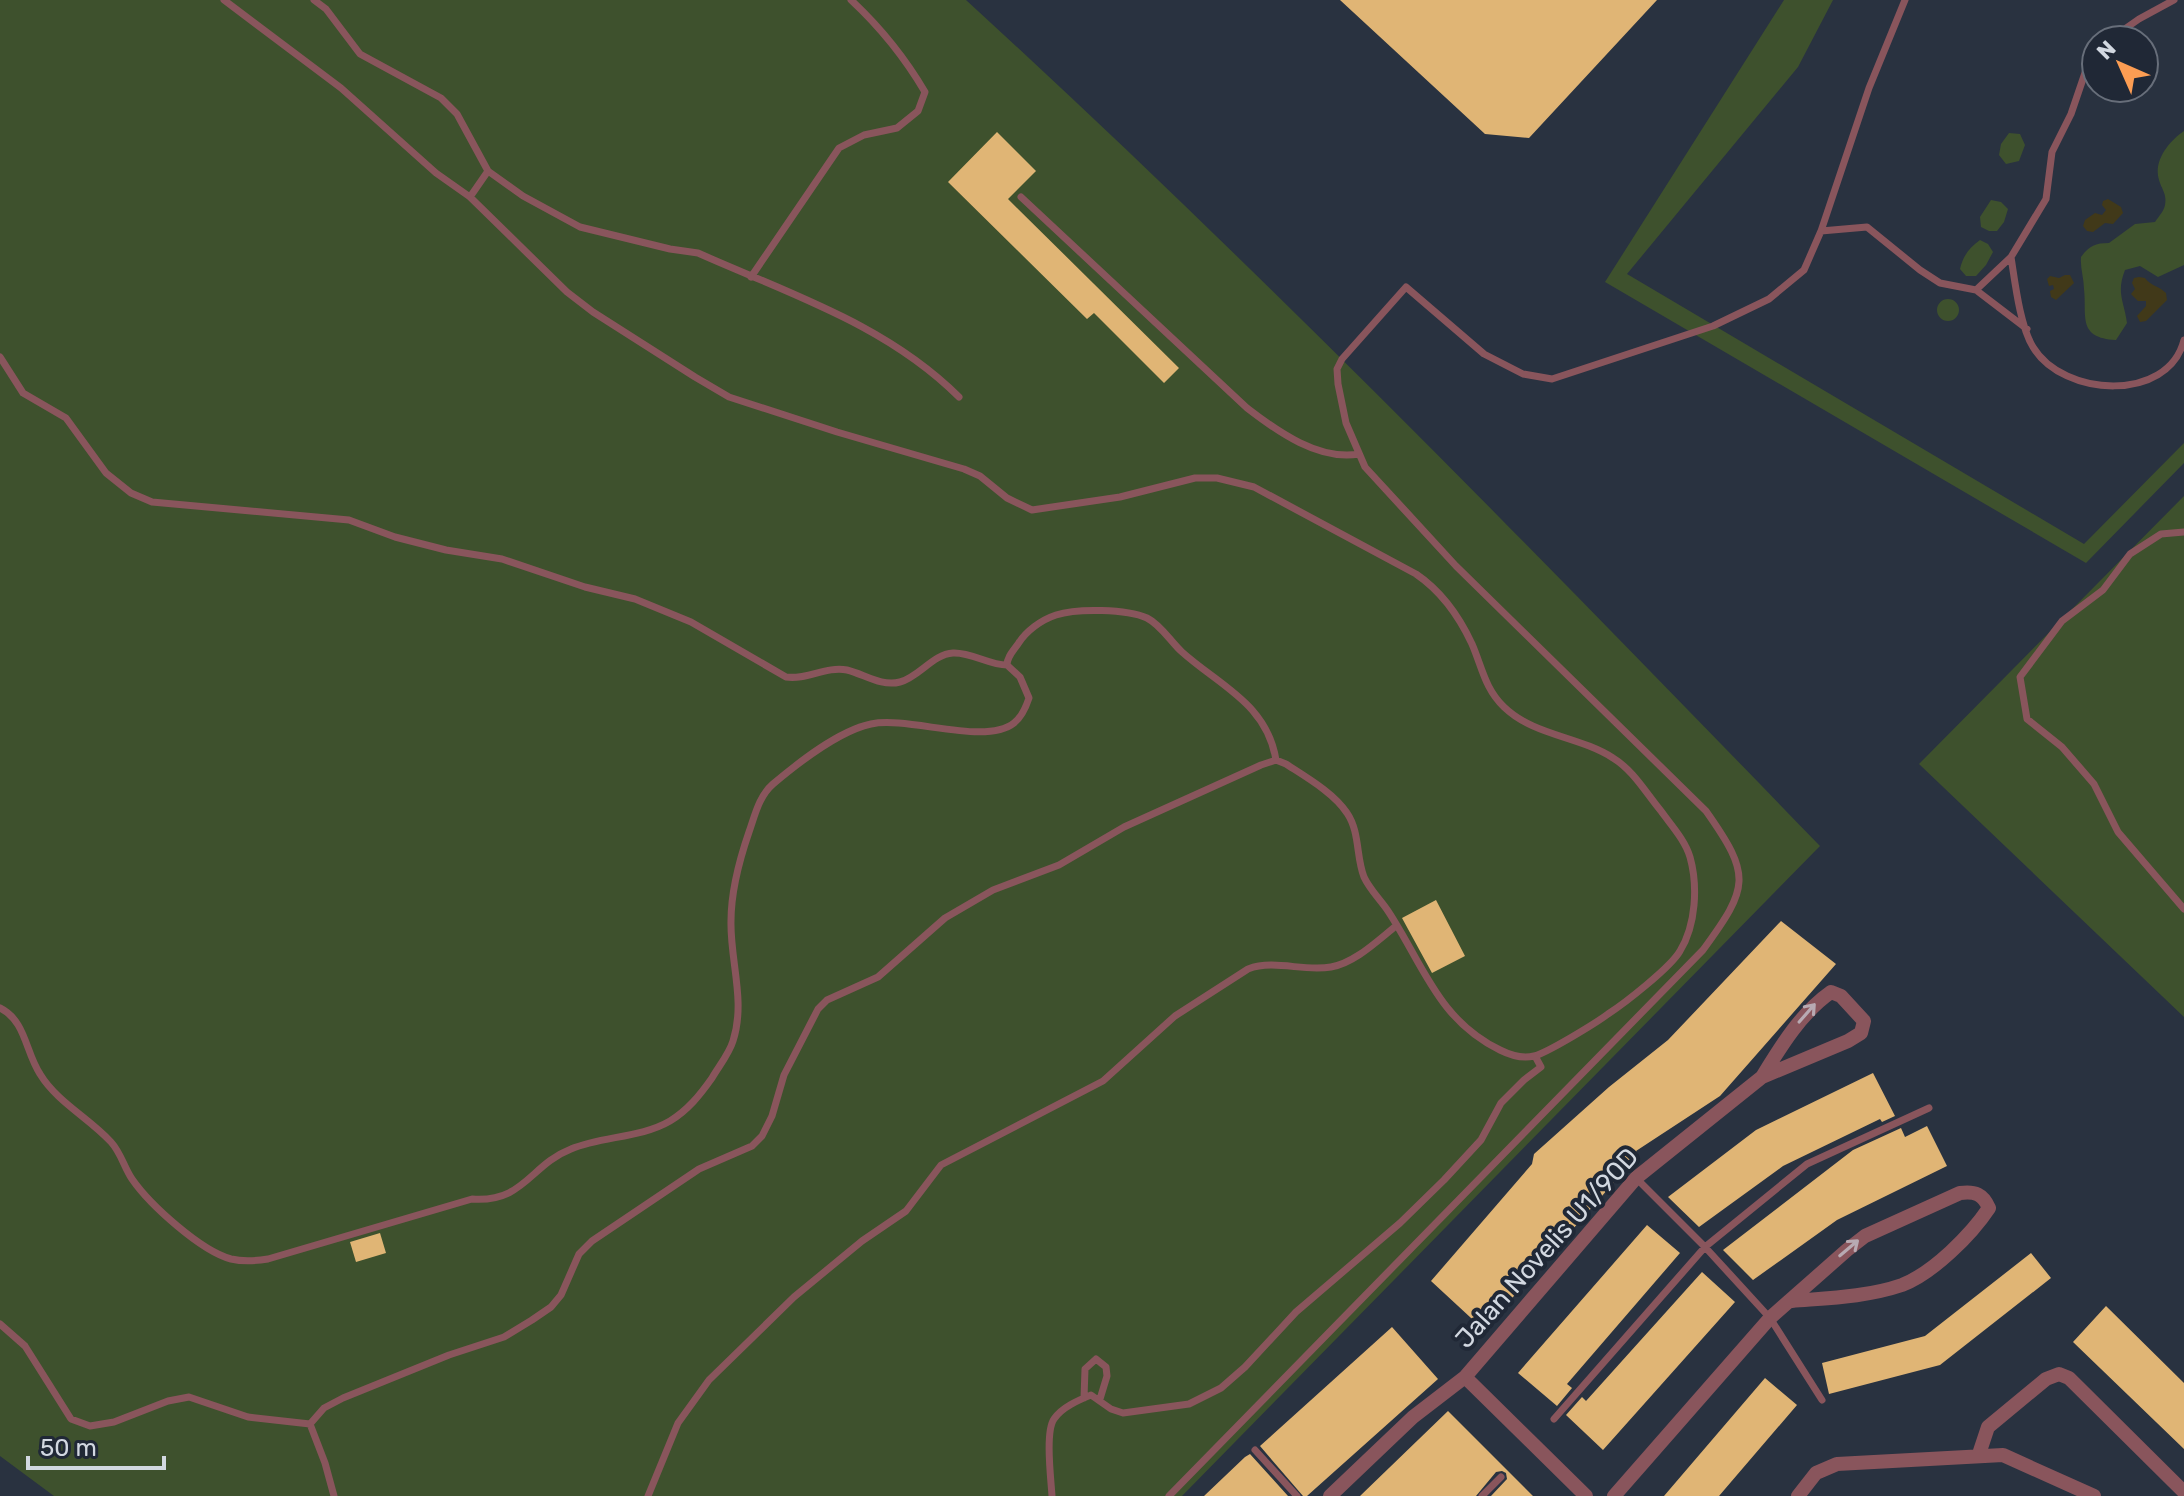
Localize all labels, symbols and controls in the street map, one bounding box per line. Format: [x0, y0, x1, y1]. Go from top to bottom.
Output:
north arrow [2080, 24, 2160, 104]
text: N [2091, 35, 2121, 65]
one-way arrow [1798, 1004, 1816, 1024]
street label: Jalan Novelis U1/90D [1449, 1142, 1645, 1354]
one-way arrow [1838, 1239, 1859, 1257]
scale bar [28, 1420, 164, 1470]
text: 50 m [40, 1434, 97, 1462]

